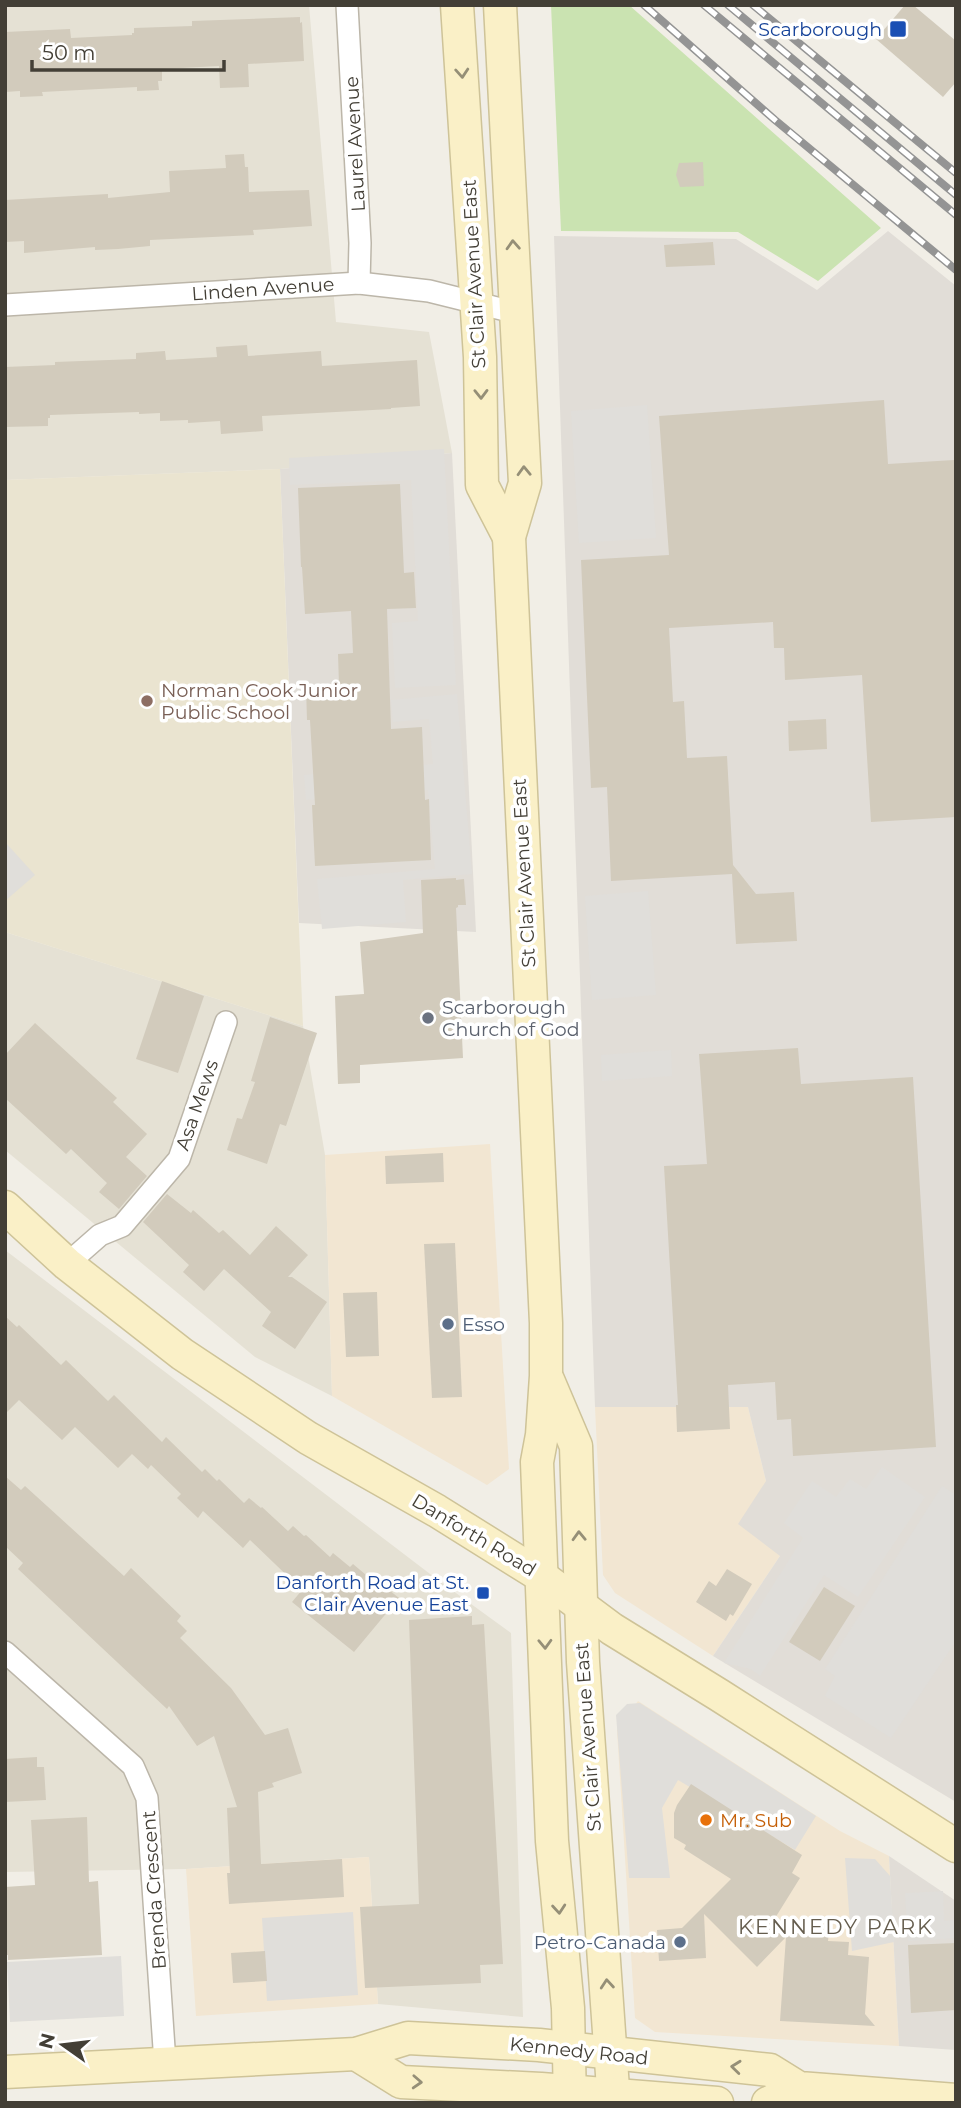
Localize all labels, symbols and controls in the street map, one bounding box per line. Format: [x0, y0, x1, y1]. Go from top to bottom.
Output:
place label: Scarborough [758, 18, 882, 41]
marker: Scarborough [888, 19, 908, 39]
scale bar [32, 28, 224, 72]
text: 50 m [42, 40, 96, 65]
one-way arrow [454, 68, 469, 79]
street label: Laurel Avenue [340, 76, 370, 212]
street label: St Clair Avenue East [458, 179, 490, 369]
one-way arrow [506, 239, 521, 250]
street label: Linden Avenue [191, 273, 335, 305]
one-way arrow [473, 389, 488, 400]
one-way arrow [516, 466, 531, 477]
place label: Norman Cook Junior Public School [161, 679, 358, 724]
marker: Norman Cook Junior Public School [139, 693, 155, 709]
street label: St Clair Avenue East [508, 778, 540, 968]
place label: Scarborough Church of God [442, 996, 580, 1041]
marker: Scarborough Church of God [420, 1010, 436, 1026]
street label: Asa Mews [171, 1057, 223, 1153]
place label: Esso [462, 1313, 505, 1336]
marker: Esso [440, 1316, 456, 1332]
street label: Danforth Road [408, 1489, 540, 1581]
one-way arrow [572, 1530, 587, 1541]
place label: Danforth Road at St. Clair Avenue East [275, 1571, 469, 1616]
marker: Danforth Road at St. Clair Avenue East [475, 1585, 491, 1601]
one-way arrow [537, 1639, 552, 1650]
street label: St Clair Avenue East [570, 1641, 606, 1832]
street label: Brenda Crescent [137, 1809, 171, 1970]
place label: Mr. Sub [720, 1809, 792, 1832]
marker: Mr. Sub [698, 1812, 714, 1828]
one-way arrow [551, 1904, 566, 1915]
district label: KENNEDY PARK [738, 1914, 934, 1939]
place label: Petro-Canada [534, 1931, 666, 1954]
marker: Petro-Canada [672, 1934, 688, 1950]
one-way arrow [600, 1978, 615, 1989]
north arrow [28, 2010, 98, 2080]
text: N [34, 2031, 60, 2051]
street label: Kennedy Road [508, 2032, 650, 2070]
one-way arrow [731, 2060, 742, 2075]
one-way arrow [412, 2075, 423, 2090]

